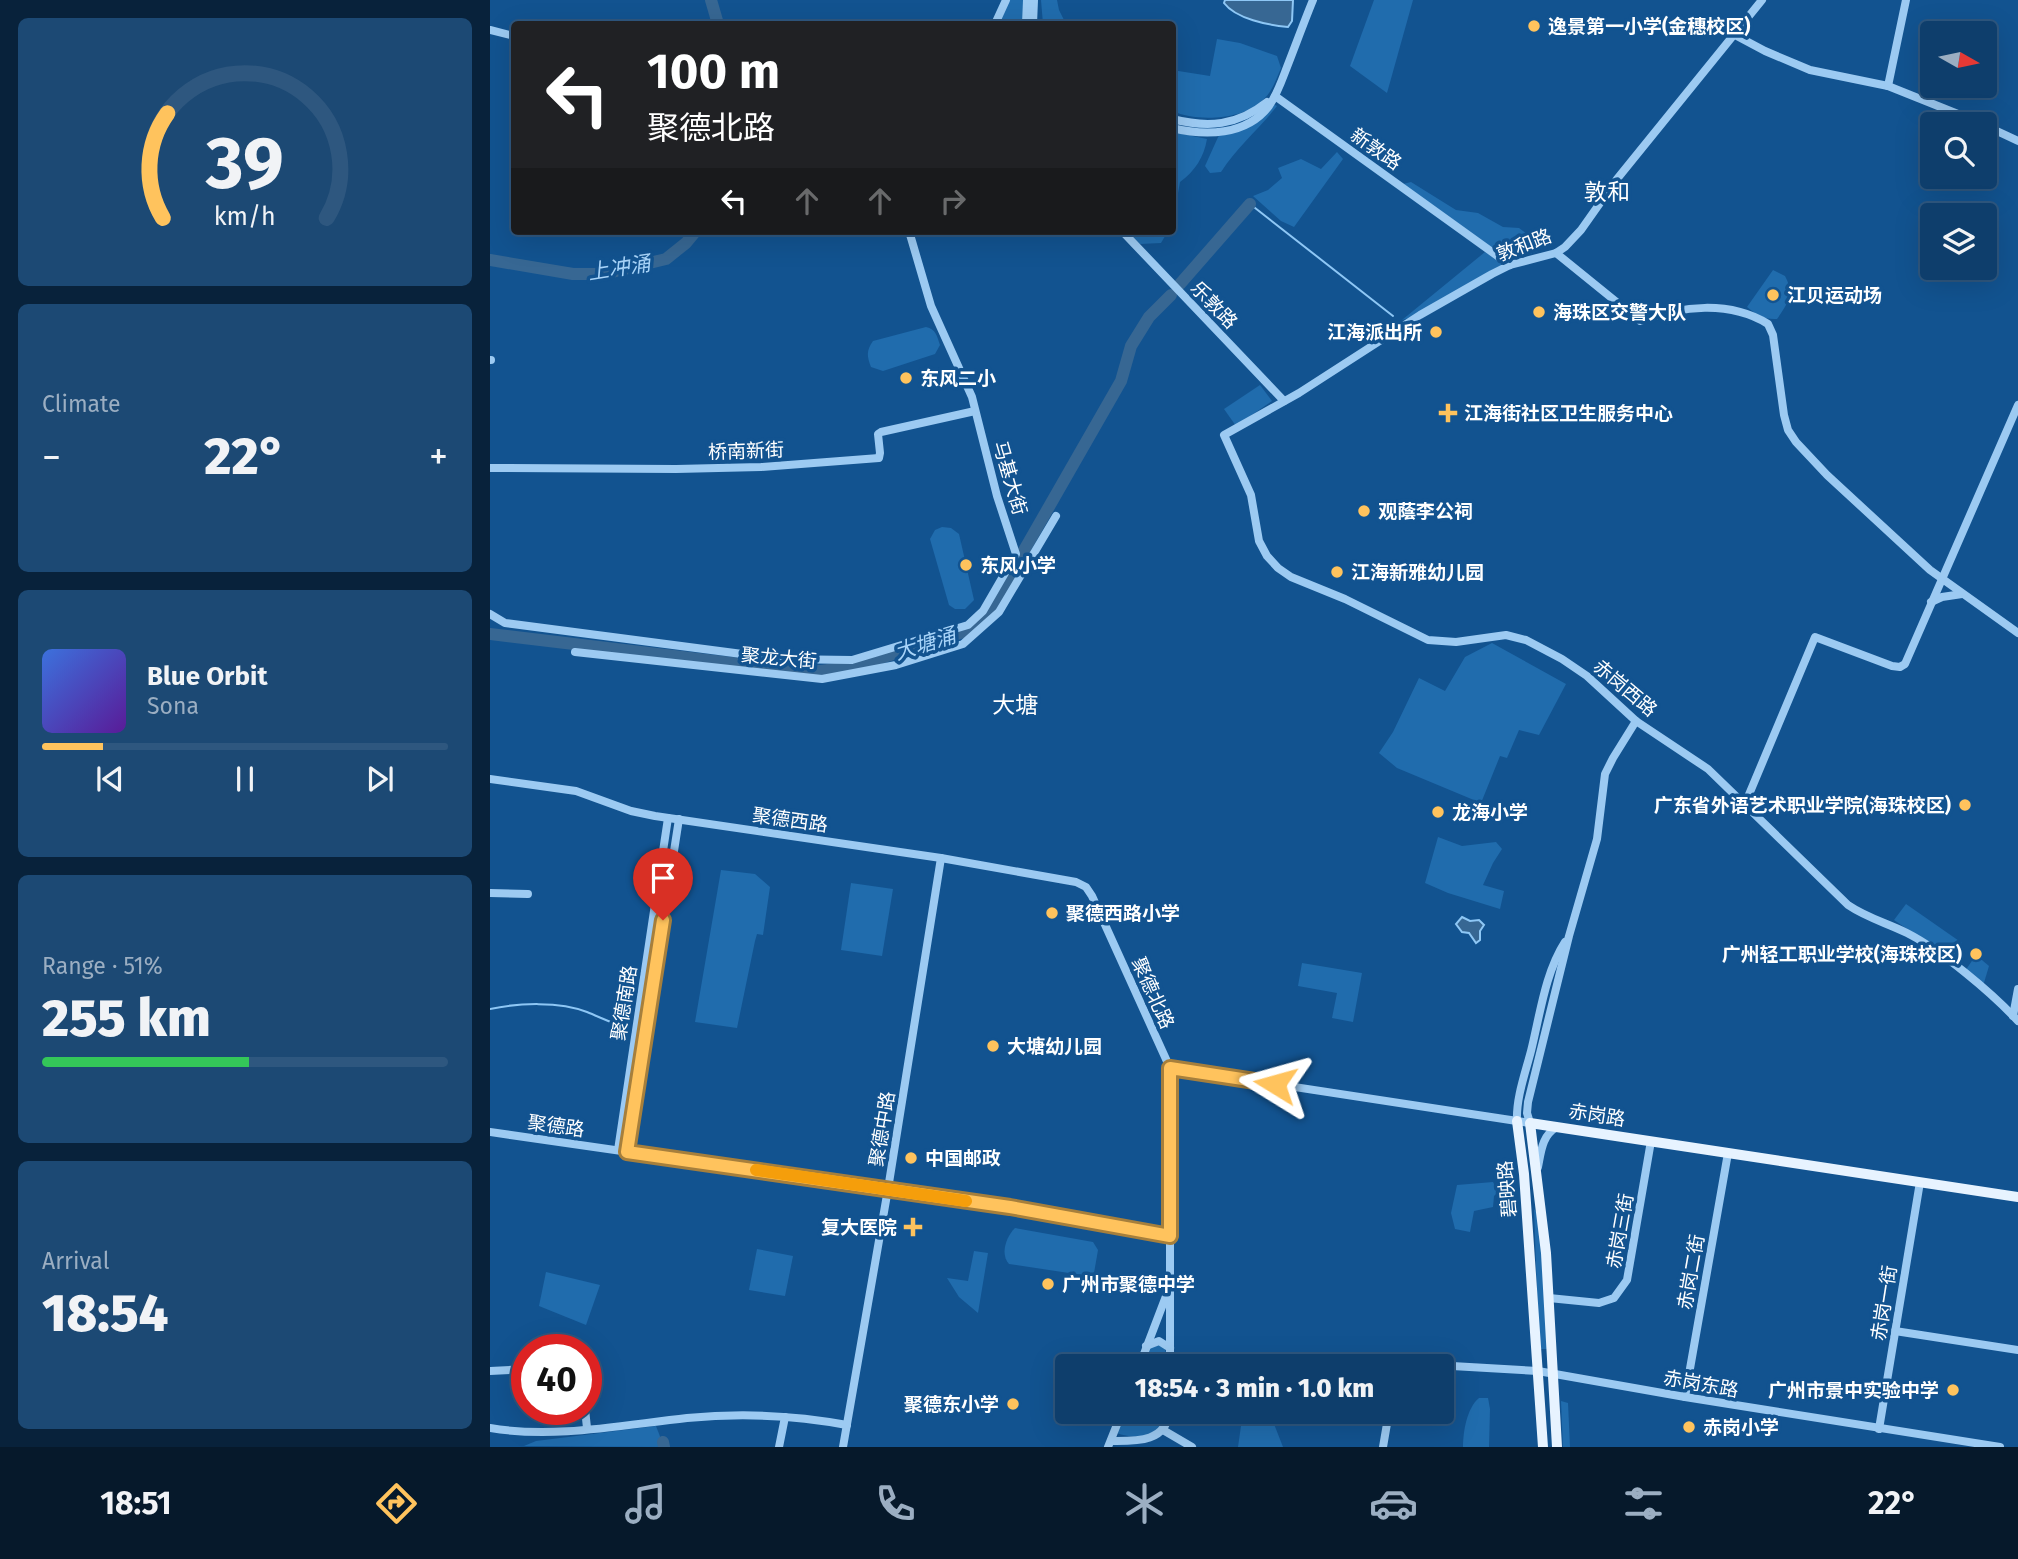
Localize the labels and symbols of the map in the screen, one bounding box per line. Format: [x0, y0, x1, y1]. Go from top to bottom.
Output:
place label: 逸景第一小学(金穗校区) [1548, 15, 1750, 38]
marker: 逸景第一小学(金穗校区) [1526, 18, 1542, 34]
north arrow [1920, 21, 1997, 98]
street label: 新敦路 [1346, 123, 1406, 175]
district label: 敦和 [1584, 178, 1630, 206]
street label: 敦和路 [1493, 224, 1555, 266]
water label: 上冲涌 [586, 250, 654, 286]
street label: 乐敦路 [1186, 277, 1242, 333]
place label: 江贝运动场 [1787, 284, 1882, 307]
marker: 江贝运动场 [1765, 287, 1781, 303]
place label: 海珠区交警大队 [1553, 301, 1686, 324]
marker: 海珠区交警大队 [1531, 304, 1547, 320]
place label: 江海派出所 [1327, 321, 1422, 344]
marker: 江海派出所 [1428, 324, 1444, 340]
place label: 东风二小 [920, 367, 996, 390]
marker: 东风二小 [898, 370, 914, 386]
place label: 江海街社区卫生服务中心 [1464, 402, 1673, 425]
marker: 江海街社区卫生服务中心 [1438, 403, 1458, 423]
street label: 桥南新街 [708, 438, 784, 464]
street label: 马基大街 [988, 438, 1032, 518]
place label: 观蔭李公祠 [1378, 500, 1473, 523]
marker: 观蔭李公祠 [1356, 503, 1372, 519]
place label: 东风小学 [980, 554, 1056, 577]
marker: 东风小学 [958, 557, 974, 573]
place label: 江海新雅幼儿园 [1351, 561, 1484, 584]
marker: 江海新雅幼儿园 [1329, 564, 1345, 580]
water label: 大塘涌 [891, 622, 961, 666]
street label: 聚龙大街 [740, 643, 818, 673]
street label: 赤岗西路 [1588, 655, 1662, 721]
district label: 大塘 [992, 691, 1038, 719]
place label: 广东省外语艺术职业学院(海珠校区) [1654, 794, 1951, 817]
marker: 广东省外语艺术职业学院(海珠校区) [1957, 797, 1973, 813]
place label: 龙海小学 [1452, 801, 1528, 824]
street label: 聚德西路 [751, 803, 829, 837]
marker: 龙海小学 [1430, 804, 1446, 820]
pin [633, 848, 693, 920]
place label: 聚德西路小学 [1066, 902, 1180, 925]
marker: 聚德西路小学 [1044, 905, 1060, 921]
place label: 广州轻工职业学校(海珠校区) [1722, 943, 1962, 966]
marker: 广州轻工职业学校(海珠校区) [1968, 946, 1984, 962]
street label: 聚德北路 [1127, 954, 1179, 1032]
street label: 聚德南路 [607, 964, 641, 1042]
place label: 大塘幼儿园 [1007, 1035, 1102, 1058]
marker: 大塘幼儿园 [985, 1038, 1001, 1054]
position arrow [1238, 1047, 1312, 1121]
street label: 聚德中路 [865, 1090, 899, 1168]
street label: 赤岗路 [1567, 1099, 1627, 1131]
street label: 聚德路 [526, 1111, 586, 1141]
place label: 中国邮政 [925, 1147, 1001, 1170]
marker: 中国邮政 [903, 1150, 919, 1166]
street label: 碧映路 [1493, 1160, 1521, 1218]
street label: 赤岗三街 [1602, 1192, 1638, 1270]
place label: 复大医院 [821, 1216, 897, 1239]
marker: 复大医院 [903, 1217, 923, 1237]
street label: 赤岗二街 [1673, 1233, 1709, 1311]
street label: 赤岗一街 [1867, 1264, 1901, 1342]
place label: 广州市聚德中学 [1062, 1273, 1195, 1296]
marker: 广州市聚德中学 [1040, 1276, 1056, 1292]
speed limit sign: 40 [511, 1334, 602, 1425]
street label: 赤岗东路 [1662, 1366, 1740, 1402]
place label: 广州市景中实验中学 [1768, 1379, 1939, 1402]
marker: 广州市景中实验中学 [1945, 1382, 1961, 1398]
place label: 聚德东小学 [904, 1393, 999, 1416]
marker: 聚德东小学 [1005, 1396, 1021, 1412]
place label: 赤岗小学 [1703, 1416, 1779, 1439]
marker: 赤岗小学 [1681, 1419, 1697, 1435]

